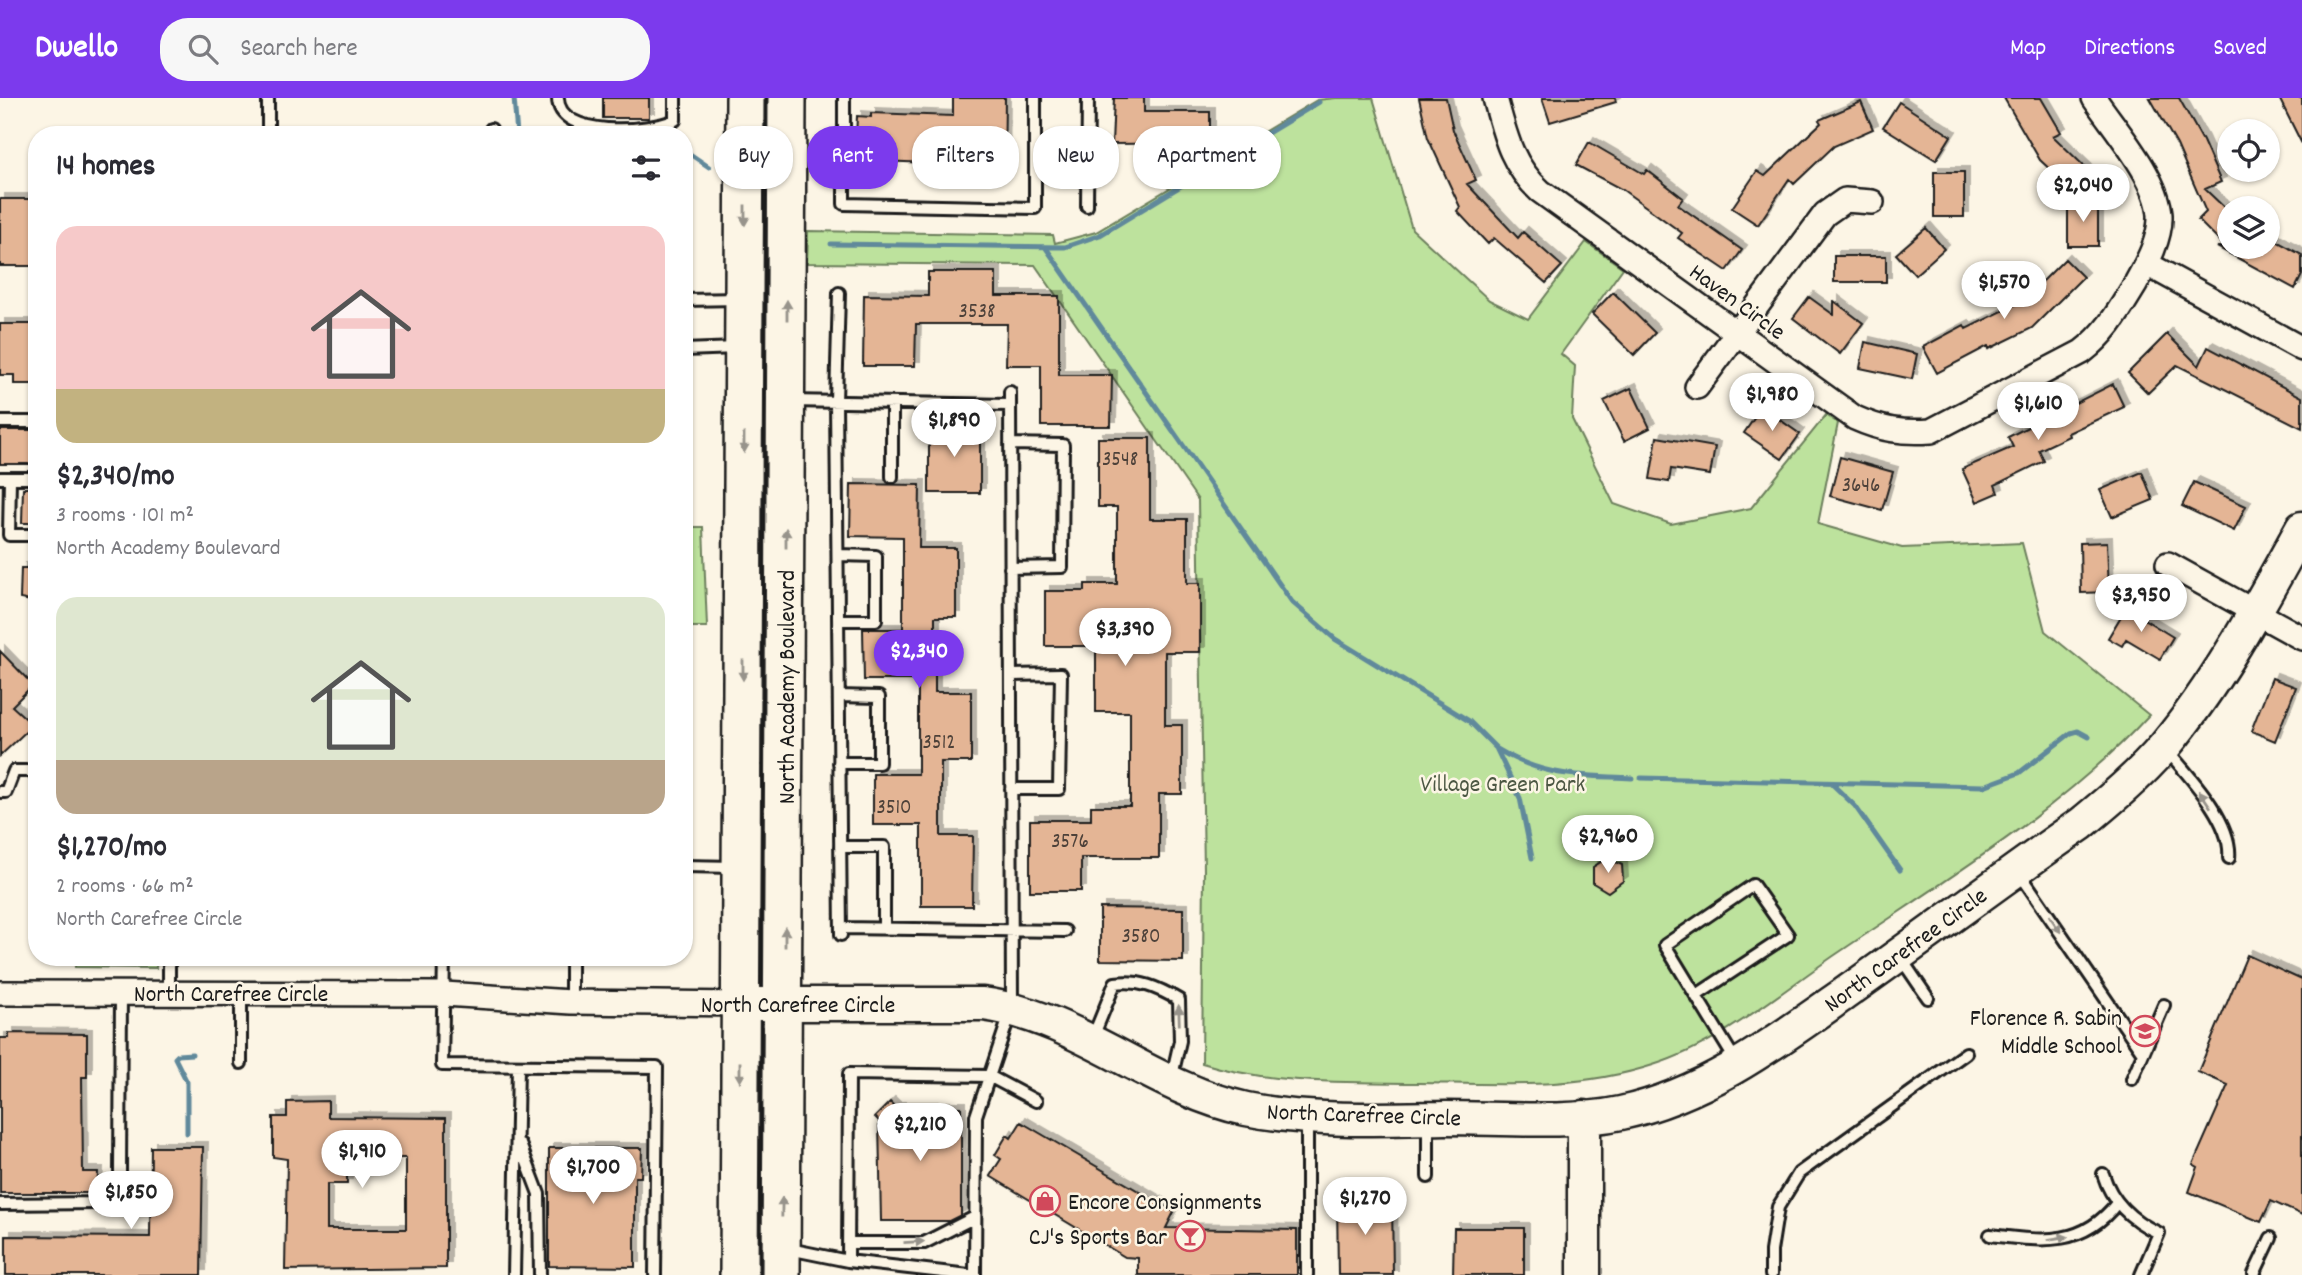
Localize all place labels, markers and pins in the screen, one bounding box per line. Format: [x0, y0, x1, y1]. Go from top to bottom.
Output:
pin: $2,040 [2026, 164, 2140, 224]
pin: $1,570 [1947, 262, 2061, 321]
pin: $1,980 [1715, 374, 1829, 433]
pin: $1,610 [1981, 382, 2095, 442]
pin: $1,890 [897, 400, 1011, 459]
pin: $3,950 [2084, 574, 2198, 634]
pin: $3,390 [1068, 608, 1182, 668]
pin: $2,340 [862, 630, 976, 690]
pin: $2,960 [1551, 816, 1665, 875]
place label: Florence R. Sabin Middle School [1970, 1003, 2122, 1065]
school or university icon: Florence R. Sabin Middle School [2128, 1014, 2162, 1048]
pin: $2,210 [863, 1104, 977, 1163]
pin: $1,910 [305, 1130, 419, 1190]
pin: $1,700 [536, 1146, 650, 1206]
pin: $1,850 [74, 1172, 188, 1231]
pin: $1,270 [1308, 1178, 1422, 1237]
shop icon: Encore Consignments [1028, 1184, 1062, 1218]
place label: Encore Consignments [1068, 1187, 1262, 1221]
bar icon: CJ's Sports Bar [1173, 1219, 1207, 1253]
place label: CJ's Sports Bar [1029, 1222, 1167, 1256]

